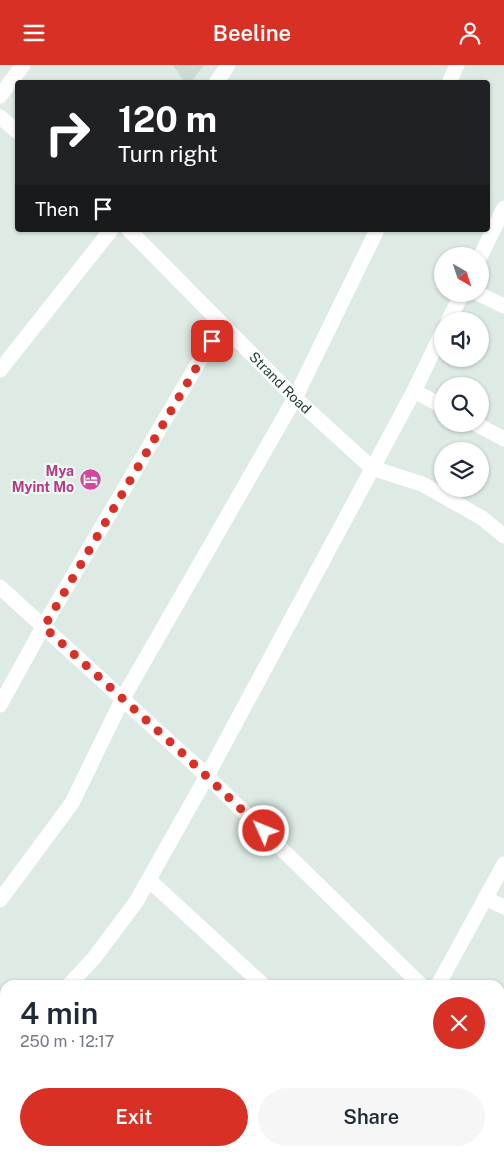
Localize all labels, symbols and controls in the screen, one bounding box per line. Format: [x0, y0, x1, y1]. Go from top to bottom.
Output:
icon: menu [20, 19, 48, 47]
icon: person [456, 19, 484, 47]
text: Beeline [213, 20, 291, 46]
text: 120 m [118, 99, 217, 140]
icon: right [35, 100, 100, 165]
text: Turn right [118, 141, 218, 167]
icon: arrive [89, 195, 117, 223]
text: Then [35, 198, 79, 220]
north arrow [434, 247, 489, 303]
map controls [434, 247, 489, 497]
button: sound [434, 312, 489, 367]
pin [191, 320, 233, 362]
icon: arrive [198, 327, 226, 355]
street label: Strand Road [246, 349, 315, 417]
button: search [434, 377, 489, 432]
button: layers [434, 442, 489, 497]
place label: Mya Myint Mo [12, 463, 74, 495]
hotel icon: Mya Myint Mo [78, 467, 102, 491]
position arrow [237, 804, 289, 856]
text: 4 min [20, 995, 98, 1031]
button: close [433, 997, 485, 1049]
text: 250 m · 12:17 [20, 1032, 114, 1051]
button: Exit [20, 1088, 248, 1146]
button: Share [258, 1088, 485, 1146]

